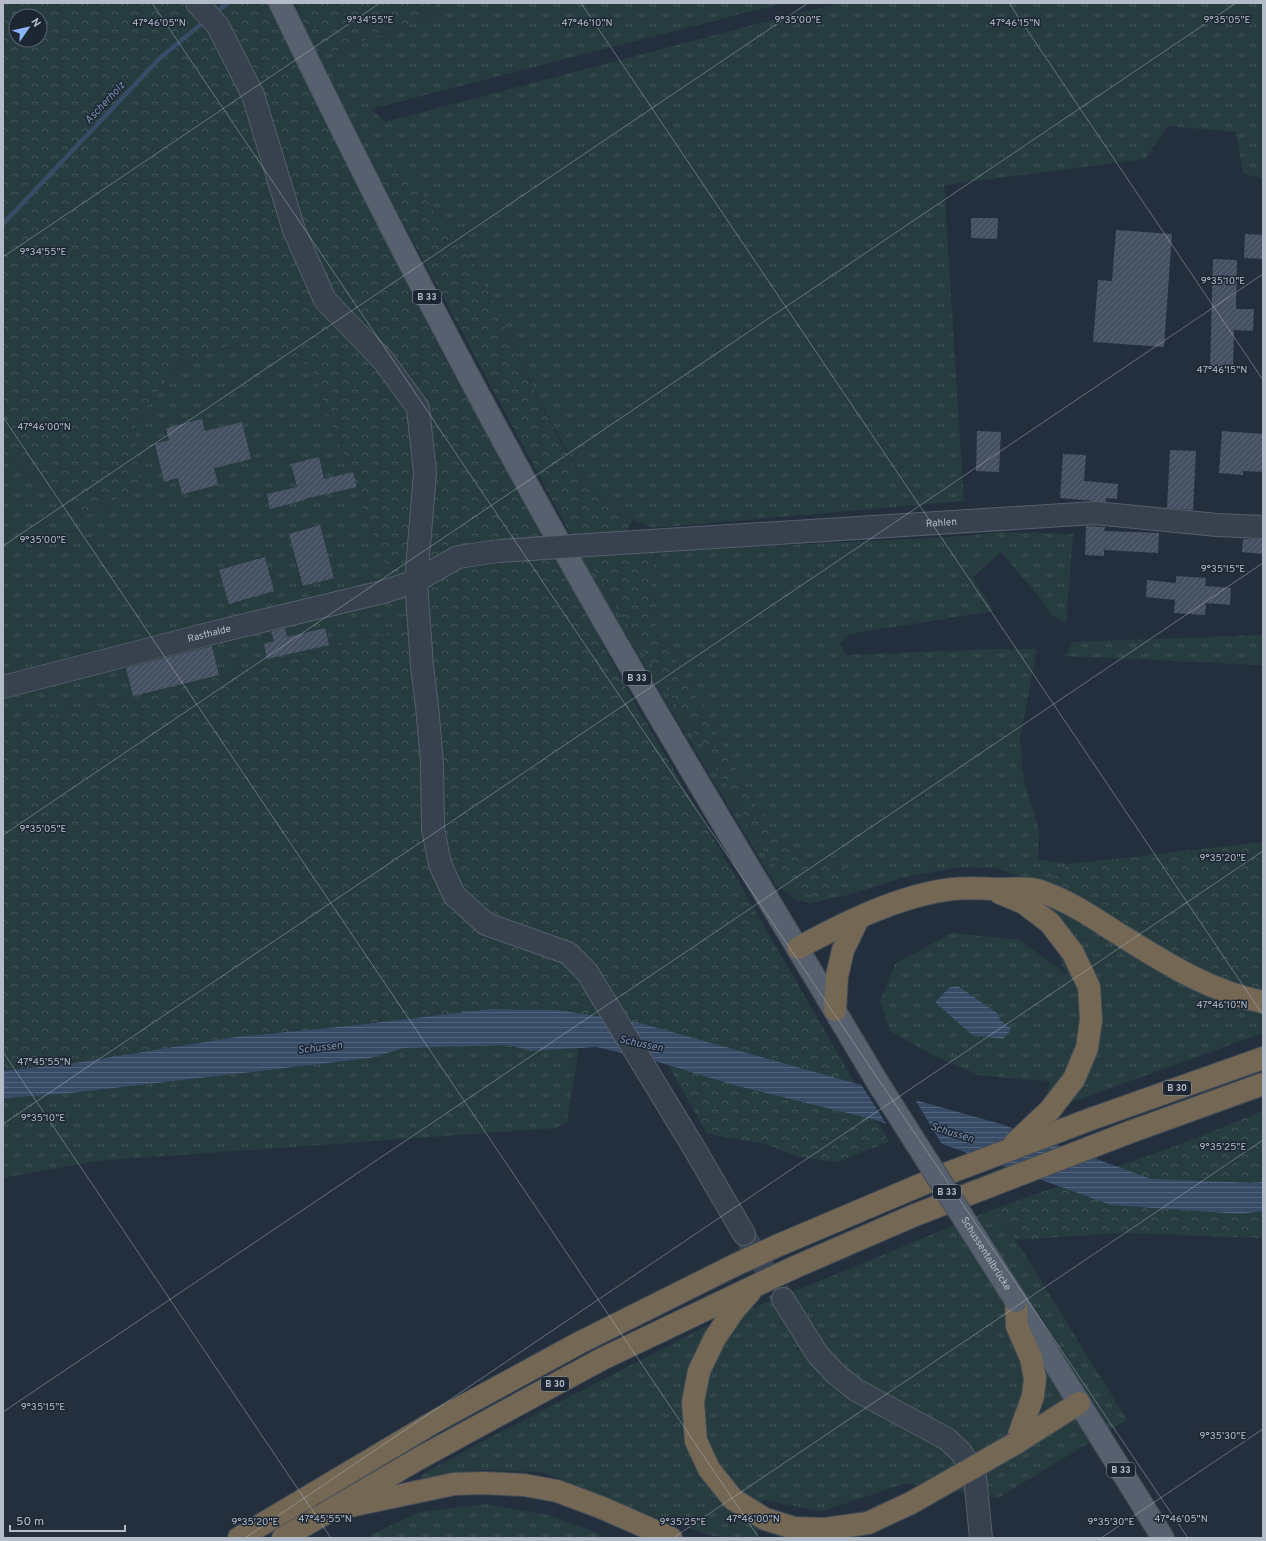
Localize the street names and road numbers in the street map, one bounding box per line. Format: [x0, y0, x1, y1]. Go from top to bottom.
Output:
road number: B 33 [413, 290, 441, 304]
street label: Rahlen [925, 515, 957, 530]
street label: Rasthalde [186, 622, 232, 646]
road number: B 33 [623, 671, 651, 685]
road number: B 30 [1163, 1081, 1191, 1095]
road number: B 33 [933, 1185, 961, 1199]
street label: Schussentalbrücke [958, 1215, 1014, 1293]
road number: B 30 [541, 1377, 569, 1391]
road number: B 33 [1107, 1463, 1135, 1477]

